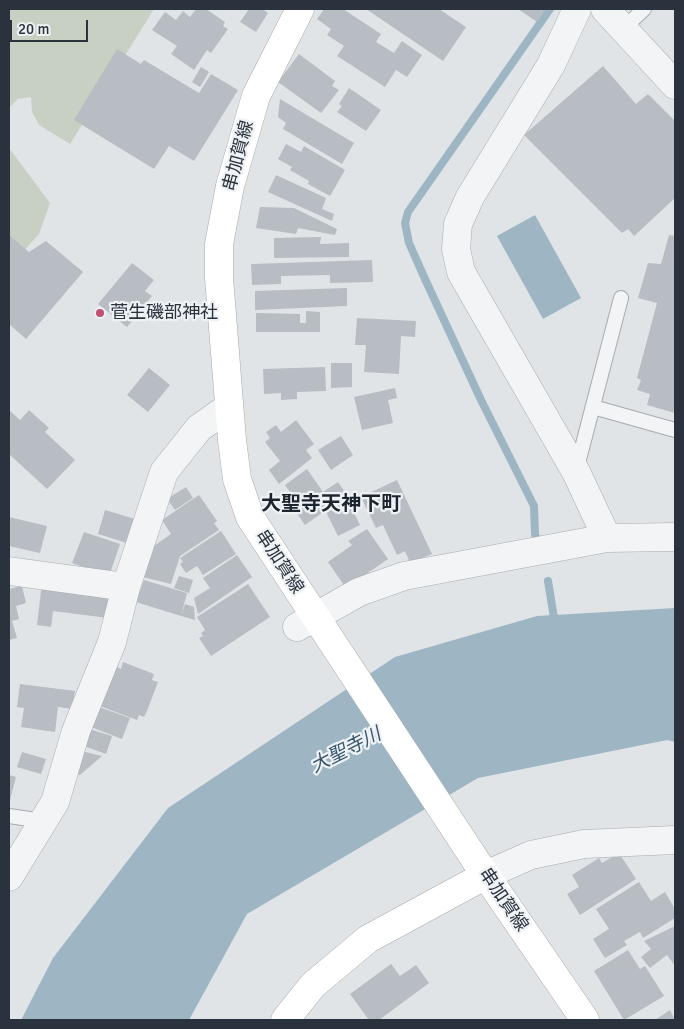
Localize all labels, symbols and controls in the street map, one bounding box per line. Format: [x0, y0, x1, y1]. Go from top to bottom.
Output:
scale bar [12, 10, 90, 42]
text: 20 m [18, 20, 49, 38]
street label: 串加賀線 [219, 118, 259, 194]
place label: 菅生磯部神社 [110, 302, 218, 324]
marker: 菅生磯部神社 [94, 307, 106, 319]
district label: 大聖寺天神下町 [261, 493, 401, 517]
street label: 串加賀線 [250, 526, 308, 598]
water label: 大聖寺川 [307, 724, 385, 778]
street label: 串加賀線 [474, 864, 532, 936]

